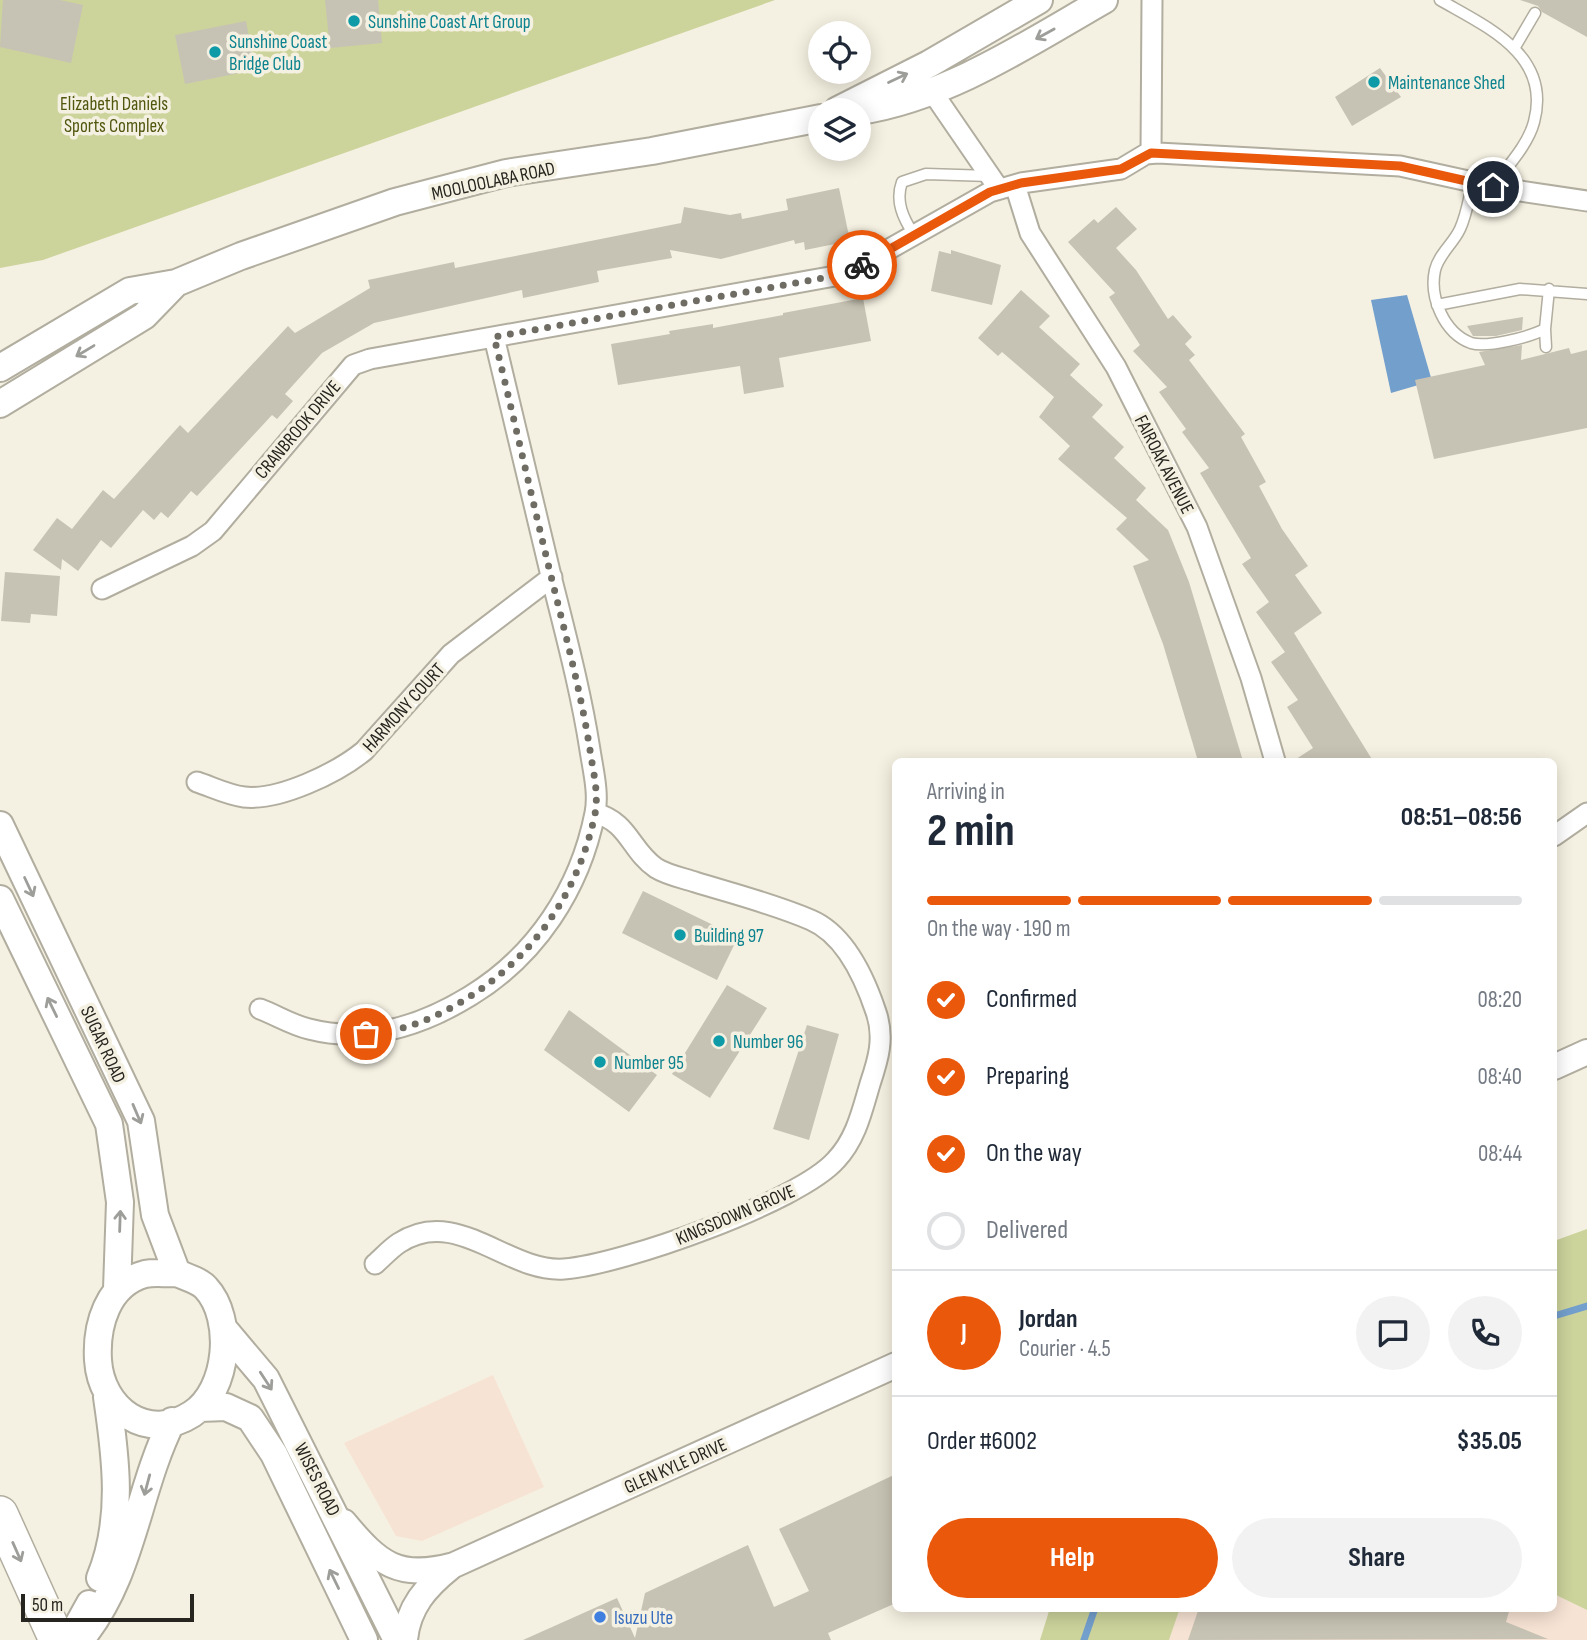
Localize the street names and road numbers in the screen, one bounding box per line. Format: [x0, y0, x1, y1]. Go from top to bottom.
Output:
street label: MOOLOOLABA ROAD [429, 157, 557, 206]
street label: CRANBROOK DRIVE [250, 376, 346, 484]
street label: FAIROAK AVENUE [1129, 411, 1198, 518]
street label: HARMONY COURT [358, 659, 450, 757]
street label: SUGAR ROAD [75, 1002, 130, 1087]
street label: KINGSDOWN GROVE [673, 1180, 799, 1251]
street label: GLEN KYLE DRIVE [621, 1434, 730, 1499]
street label: WISES ROAD [289, 1439, 345, 1520]

